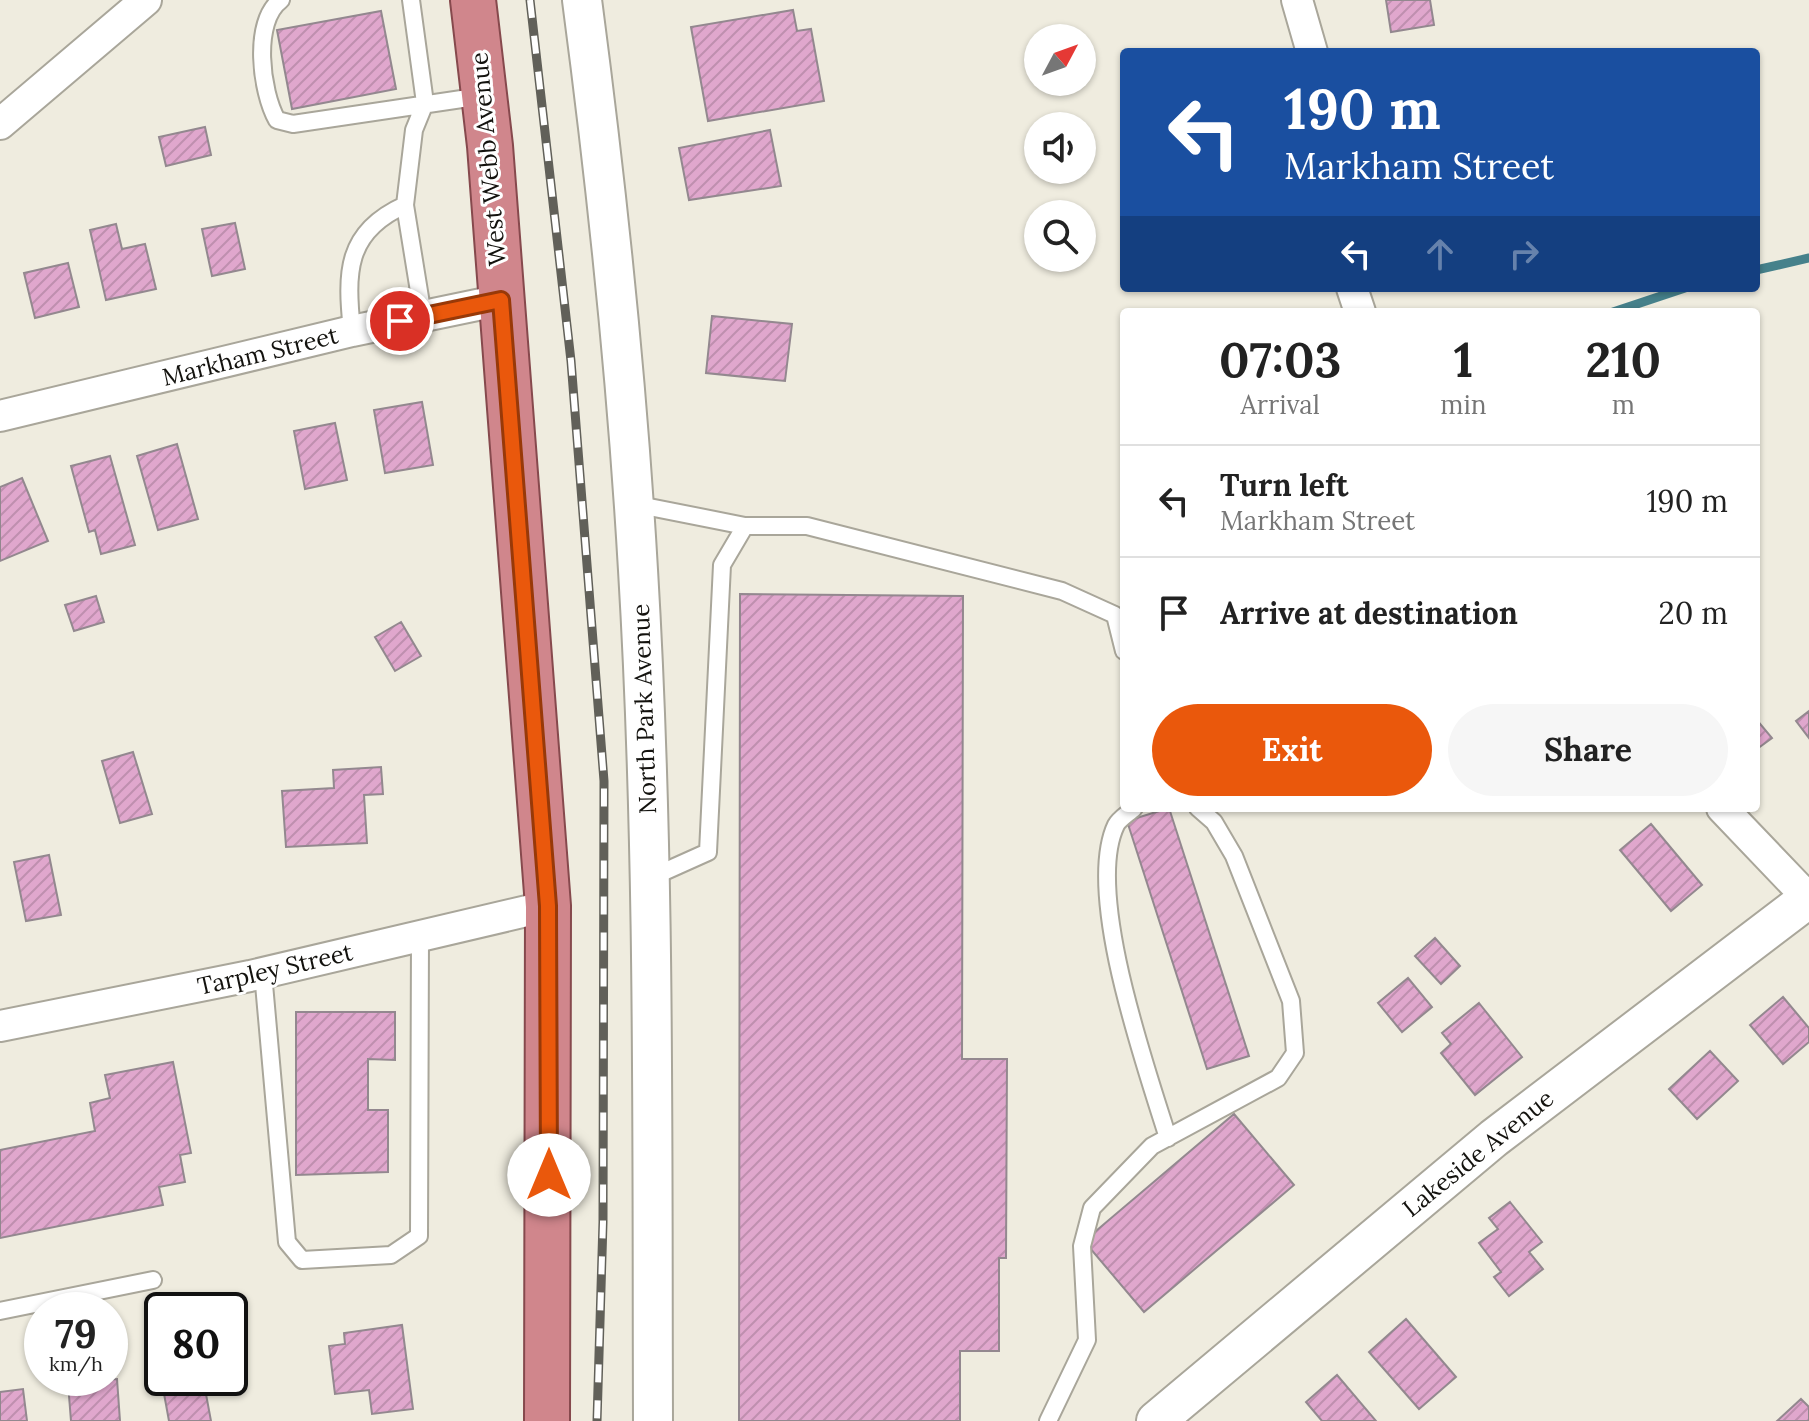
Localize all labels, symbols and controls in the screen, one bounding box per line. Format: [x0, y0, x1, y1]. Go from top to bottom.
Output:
north arrow [1024, 24, 1096, 96]
map controls [1024, 24, 1096, 272]
street label: West Webb Avenue [463, 51, 513, 267]
text: 190 m [1284, 73, 1441, 144]
icon: left [1152, 80, 1256, 184]
button: sound [1024, 112, 1096, 184]
text: Markham Street [1284, 143, 1554, 189]
button: search [1024, 200, 1096, 272]
icon: left [1334, 232, 1378, 276]
icon: ahead [1418, 232, 1462, 276]
icon: right [1502, 232, 1546, 276]
pin [366, 287, 434, 355]
icon: arrive [378, 299, 422, 343]
street label: Markham Street [159, 319, 342, 393]
text: 07:03 [1219, 329, 1341, 390]
text: 1 [1454, 329, 1473, 390]
text: 210 [1585, 329, 1661, 390]
text: Arrival [1240, 388, 1320, 421]
text: min [1440, 388, 1487, 421]
text: m [1612, 388, 1635, 421]
text: Turn left [1220, 466, 1348, 504]
icon: left [1152, 479, 1196, 523]
text: 190 m [1646, 482, 1728, 520]
text: Markham Street [1220, 504, 1415, 537]
icon: arrive [1152, 591, 1196, 635]
text: Arrive at destination [1220, 594, 1518, 632]
text: 20 m [1659, 594, 1728, 632]
street label: North Park Avenue [625, 603, 663, 815]
button: Exit [1152, 704, 1432, 796]
button: Share [1448, 704, 1728, 796]
street label: Tarpley Street [194, 936, 356, 1002]
street label: Lakeside Avenue [1396, 1083, 1560, 1223]
position arrow [507, 1133, 591, 1217]
speed limit sign: 80 [144, 1292, 248, 1396]
text: 79 [55, 1308, 97, 1359]
text: km/h [49, 1351, 103, 1376]

